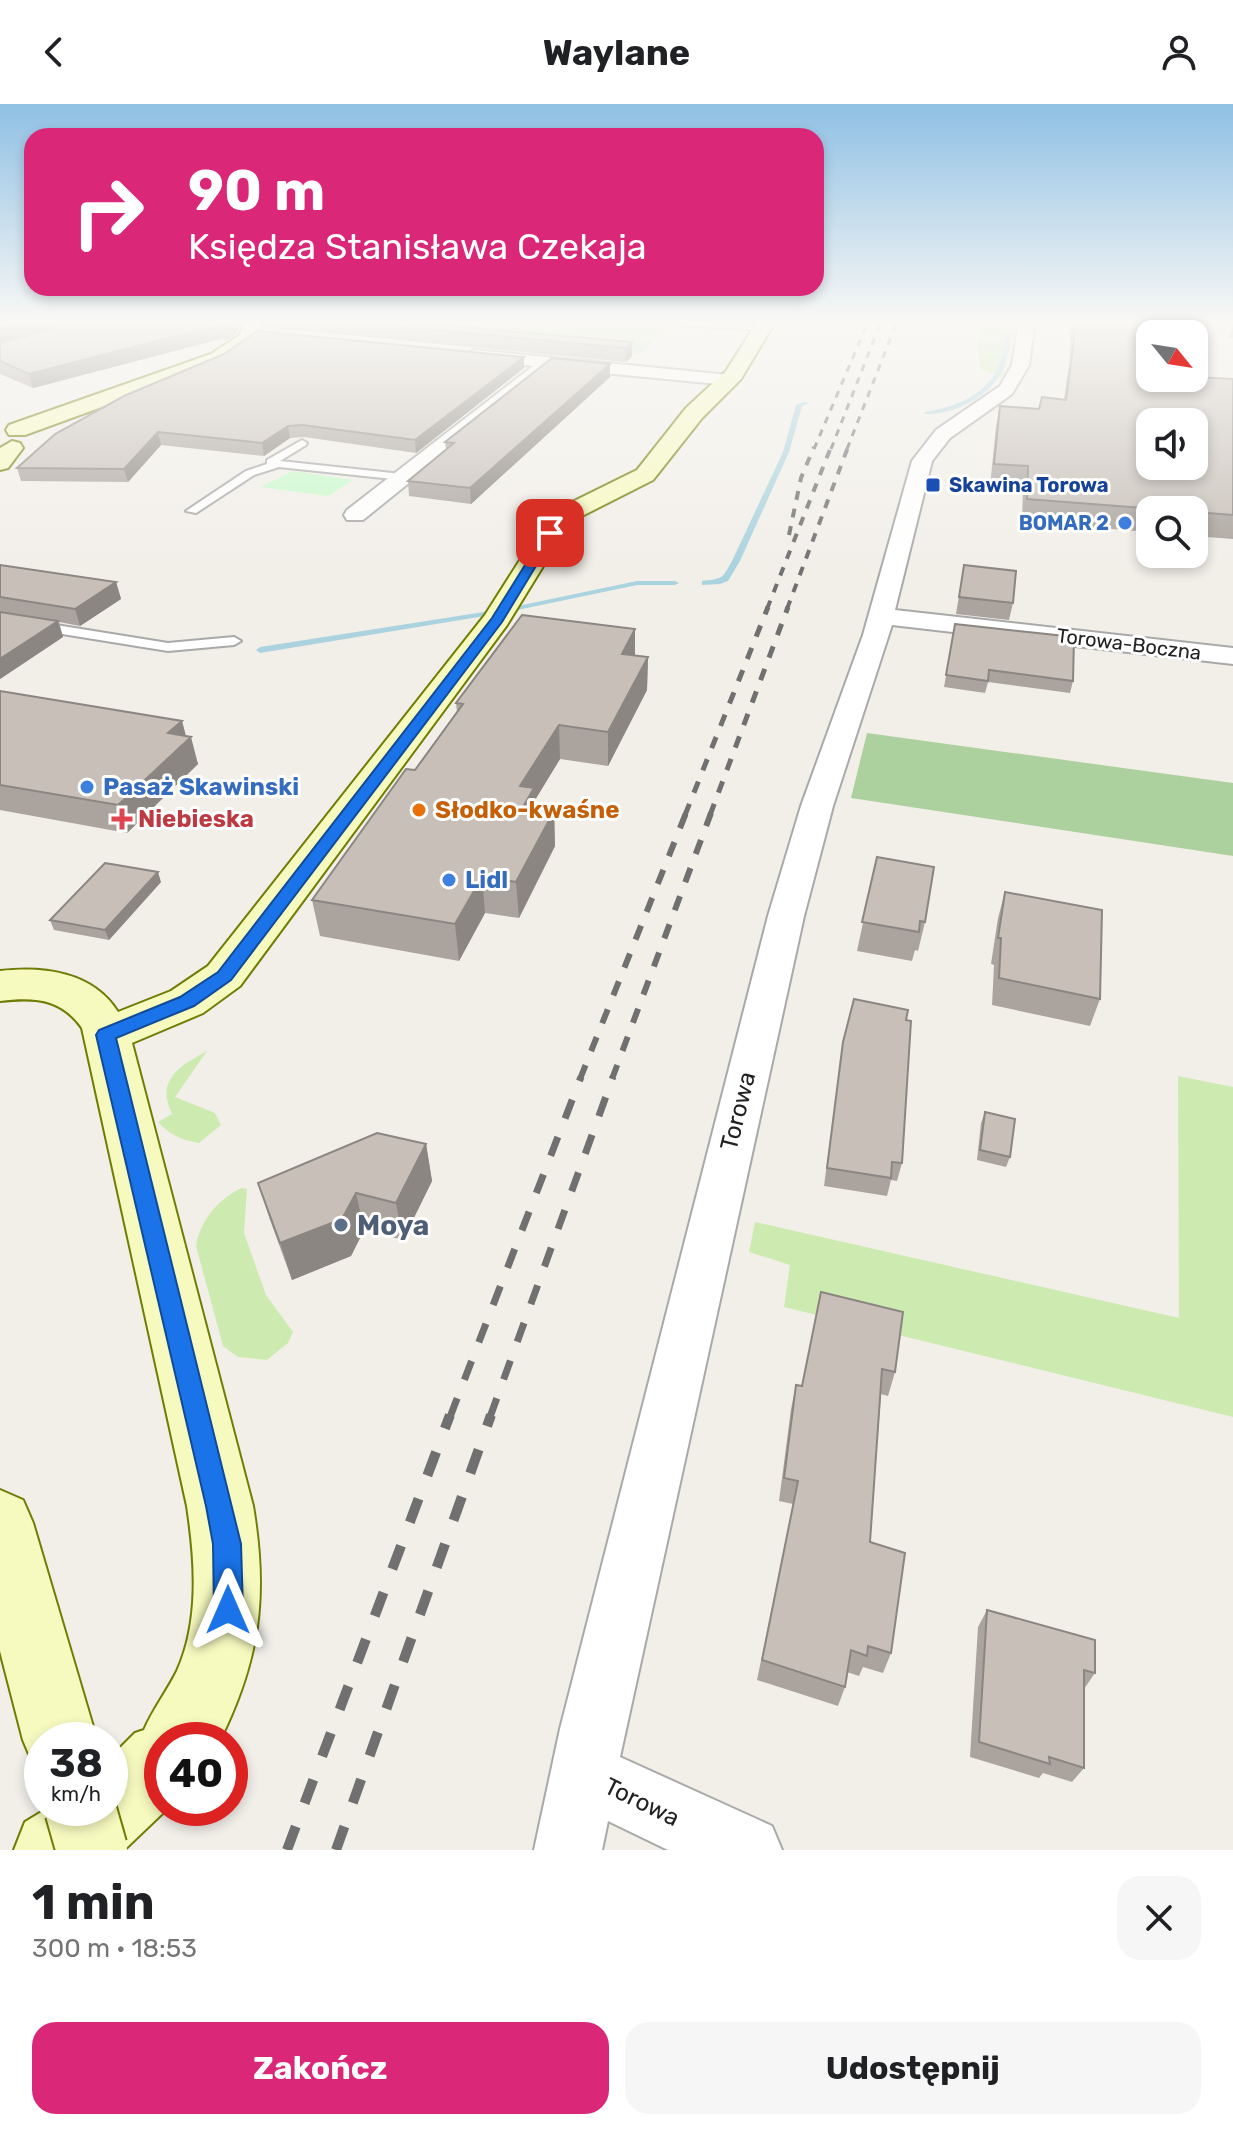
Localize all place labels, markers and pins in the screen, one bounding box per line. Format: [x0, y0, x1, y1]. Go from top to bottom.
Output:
place label: Skawina Torowa [949, 473, 1109, 497]
marker: Skawina Torowa [924, 476, 942, 494]
pin [516, 499, 584, 567]
place label: BOMAR 2 [1019, 511, 1109, 535]
marker: BOMAR 2 [1116, 514, 1134, 532]
place label: Pasaż Skawinski [103, 773, 299, 801]
marker: Pasaż Skawinski [78, 778, 96, 796]
place label: Słodko-kwaśne [435, 796, 619, 824]
marker: Słodko-kwaśne [410, 801, 428, 819]
place label: Niebieska [138, 805, 254, 833]
marker: Niebieska [113, 810, 131, 828]
place label: Lidl [465, 866, 508, 894]
marker: Lidl [440, 871, 458, 889]
place label: Moya [357, 1209, 429, 1242]
marker: Moya [332, 1216, 350, 1234]

